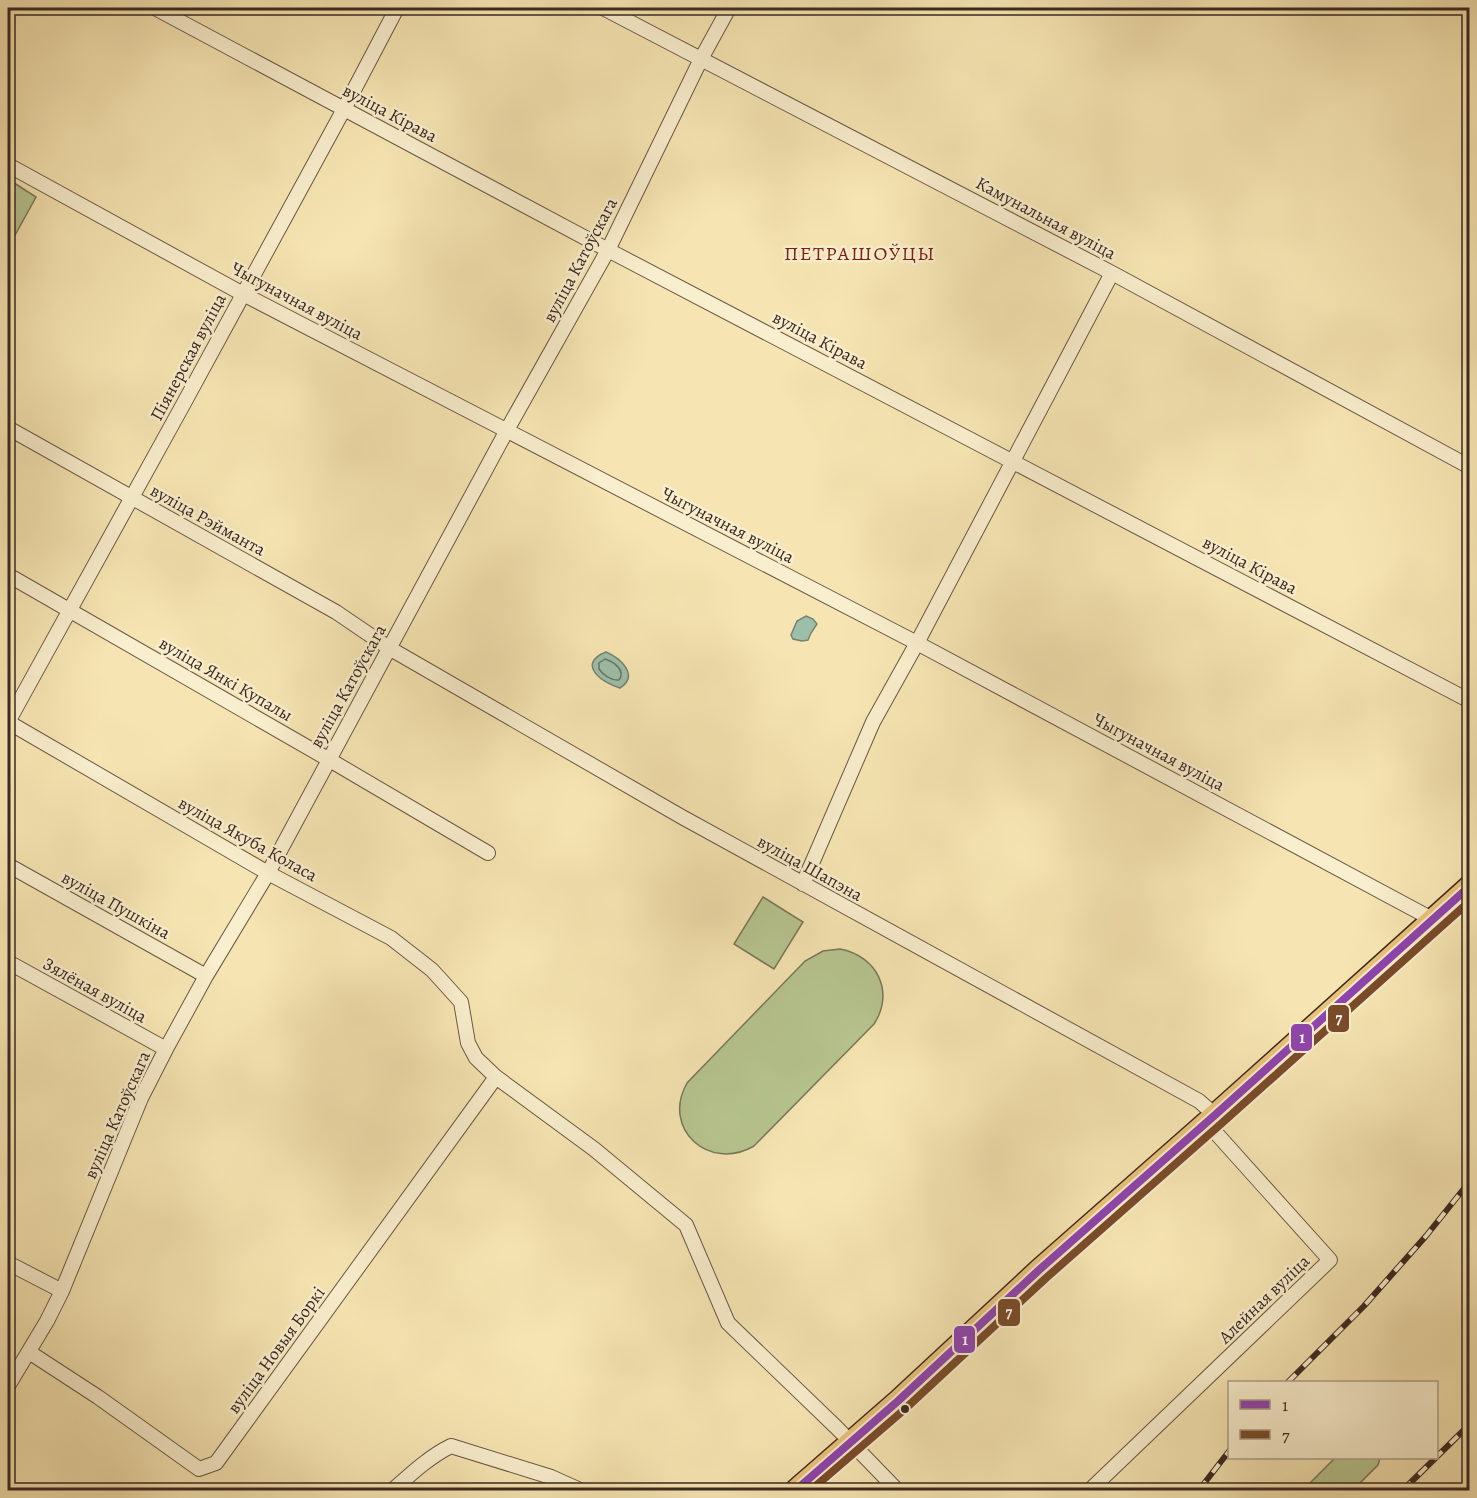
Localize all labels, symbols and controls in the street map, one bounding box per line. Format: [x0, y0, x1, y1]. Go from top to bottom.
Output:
street label: вуліца Кірава [339, 78, 442, 148]
street label: Камунальная вуліца [972, 171, 1121, 265]
street label: вуліца Катоўскага [537, 193, 623, 326]
district label: ПЕТРАШОЎЦЫ [784, 240, 936, 267]
street label: Чыгуначная вуліца [227, 256, 368, 346]
street label: Піянерская вуліца [144, 289, 232, 425]
street label: вуліца Кірава [769, 305, 872, 375]
street label: вуліца Рэйманта [146, 478, 271, 562]
street label: Чыгуначная вуліца [658, 481, 799, 569]
street label: вуліца Кірава [1199, 530, 1302, 600]
street label: вуліца Катоўскага [304, 619, 392, 752]
street label: вуліца Янкі Купалы [155, 631, 297, 727]
street label: Чыгуначная вуліца [1089, 707, 1230, 797]
street label: вуліца Якуба Коласа [174, 791, 322, 888]
street label: вуліца Шапэна [753, 829, 868, 907]
street label: вуліца Пушкіна [57, 865, 175, 945]
street label: Зялёная вуліца [39, 952, 152, 1029]
line badge: 7 [1327, 1004, 1350, 1033]
text: 7 [1336, 1008, 1343, 1030]
line badge: 1 [1290, 1023, 1313, 1052]
text: 1 [1299, 1027, 1305, 1049]
street label: вуліца Катоўскага [78, 1047, 156, 1183]
street label: Алейная вуліца [1212, 1249, 1315, 1349]
street label: вуліца Новыя Боркі [222, 1282, 330, 1418]
line badge: 7 [997, 1298, 1021, 1327]
text: 7 [1006, 1302, 1013, 1324]
line badge: 1 [953, 1325, 976, 1354]
text: 1 [962, 1329, 968, 1351]
legend [1228, 1381, 1438, 1459]
text: 1 [1282, 1393, 1288, 1417]
unlabelled marker [899, 1403, 911, 1415]
text: 7 [1282, 1423, 1290, 1447]

